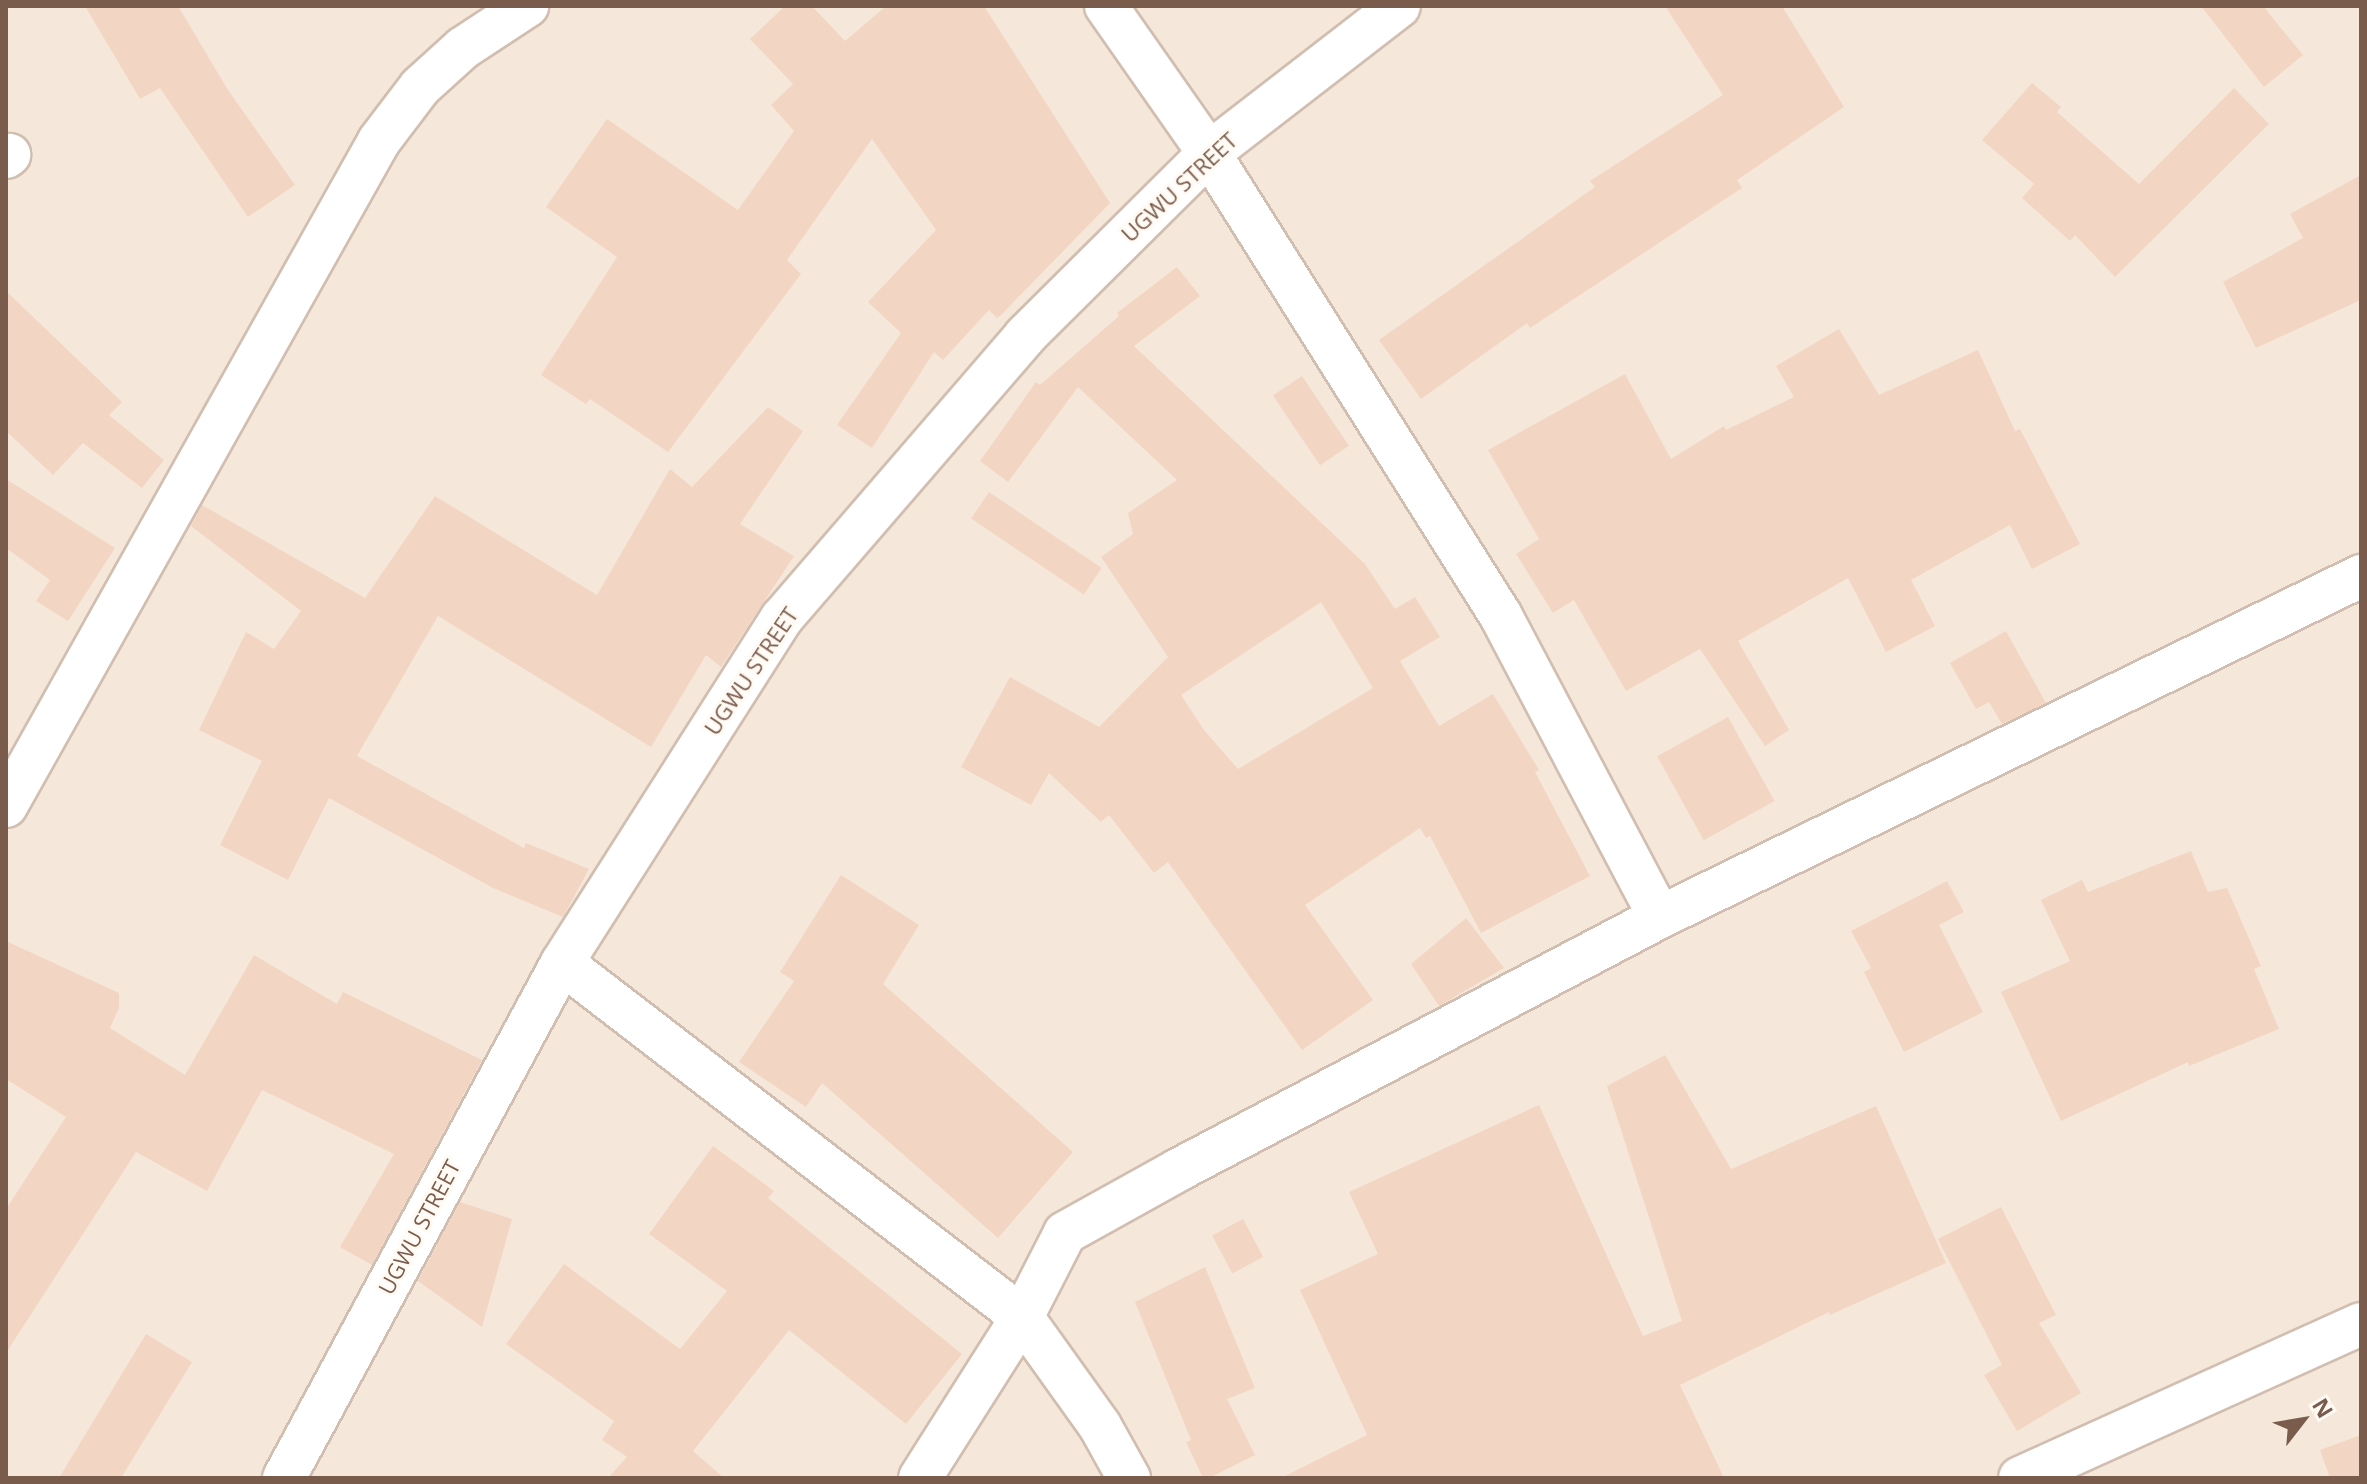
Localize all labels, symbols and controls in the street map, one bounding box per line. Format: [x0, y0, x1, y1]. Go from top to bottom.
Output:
street label: UGWU STREET [1116, 127, 1242, 247]
street label: UGWU STREET [699, 602, 803, 740]
street label: UGWU STREET [373, 1155, 465, 1299]
north arrow [2263, 1380, 2343, 1460]
text: N [2306, 1392, 2341, 1423]

